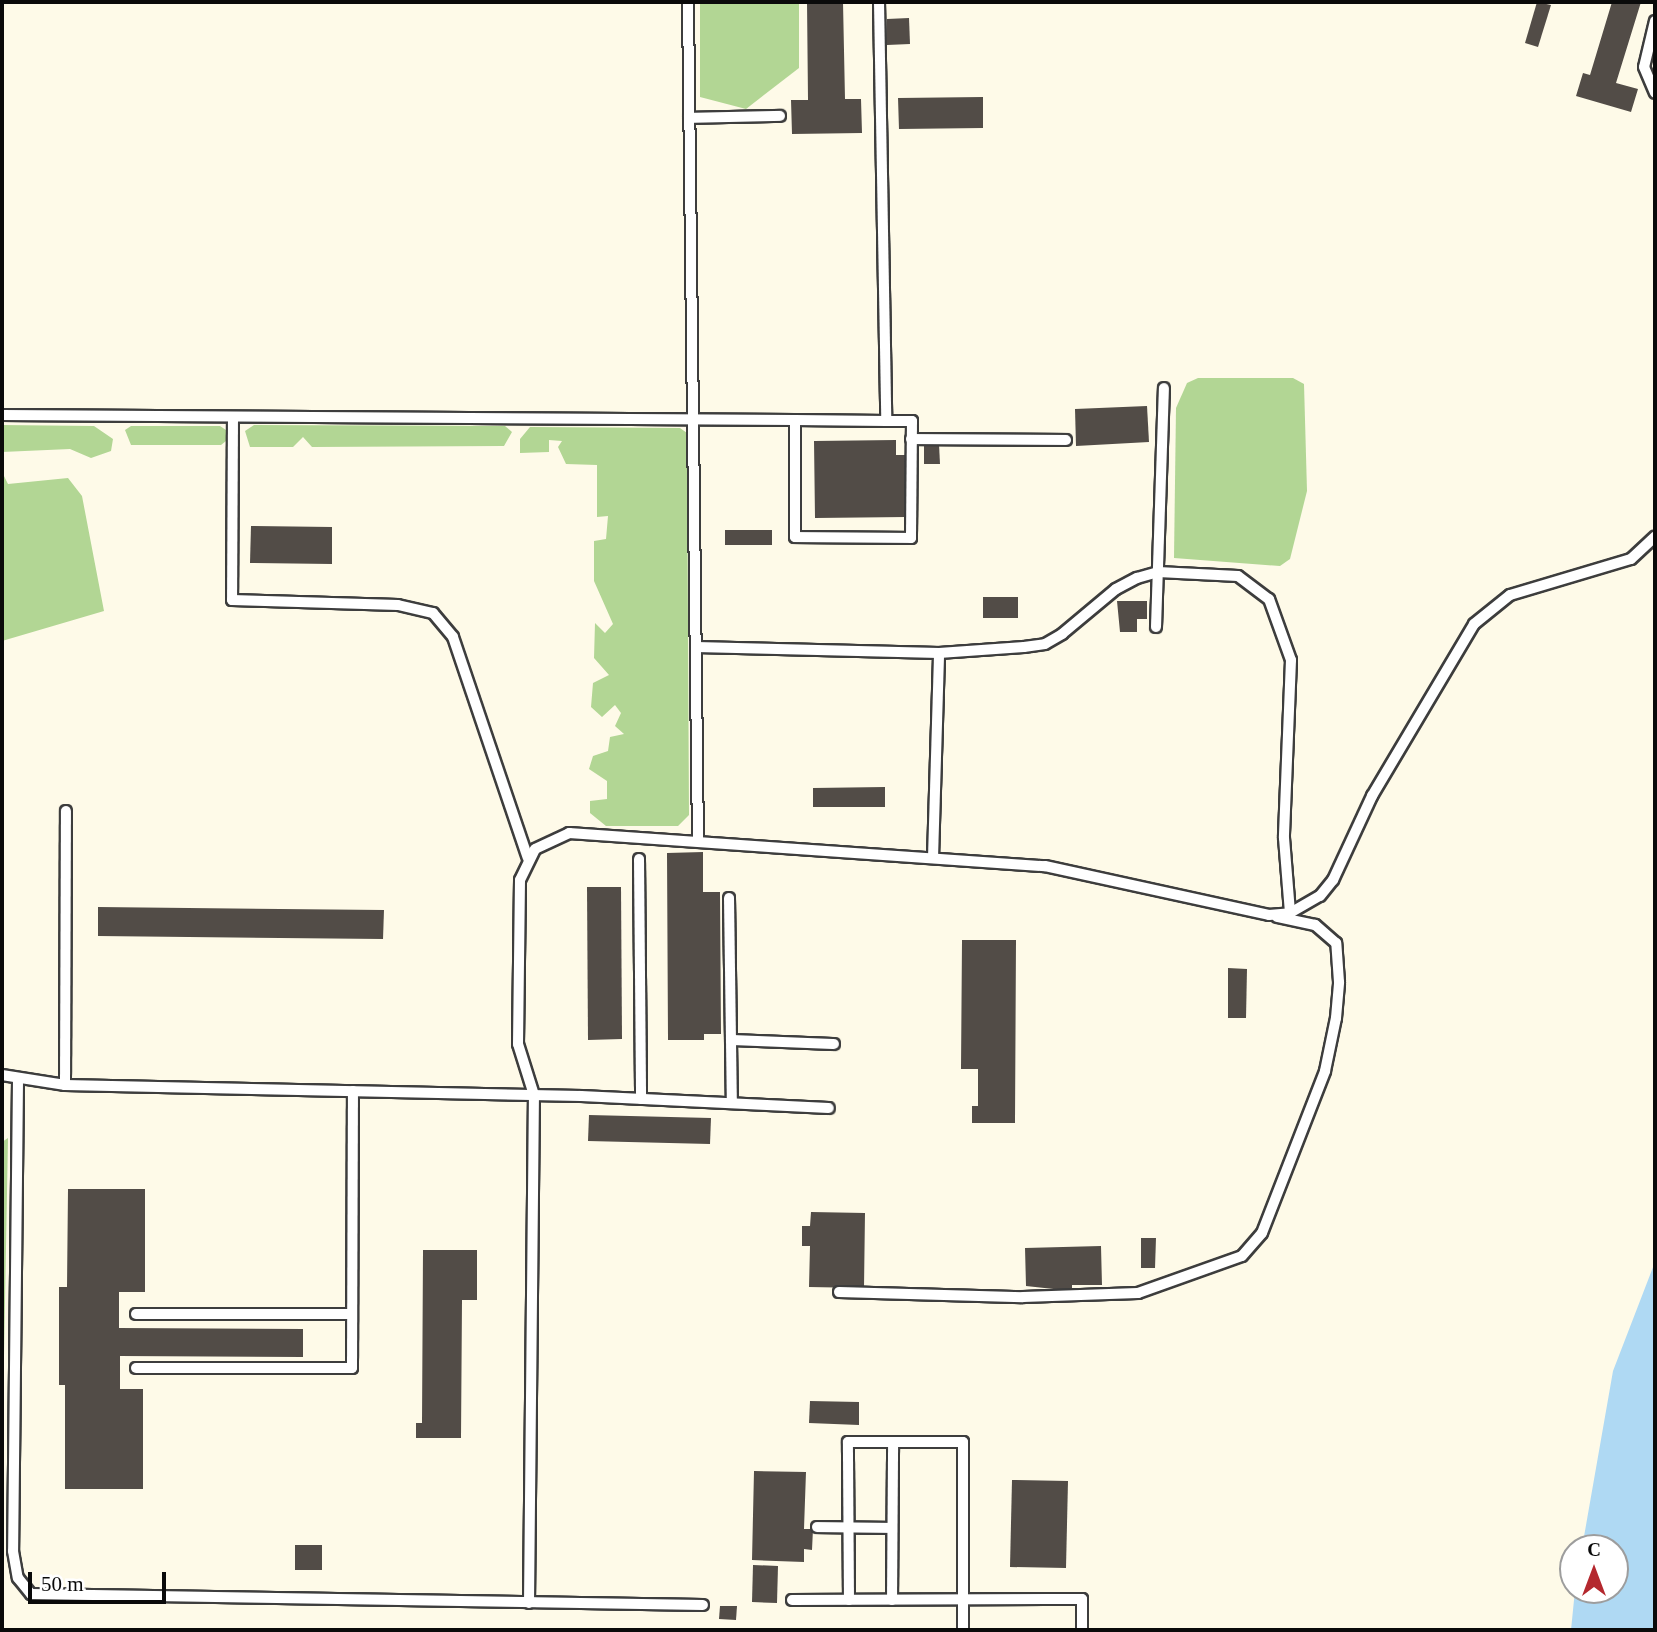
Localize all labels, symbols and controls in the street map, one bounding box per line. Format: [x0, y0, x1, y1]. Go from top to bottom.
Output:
north arrow [1559, 1534, 1629, 1604]
text: С [1587, 1539, 1601, 1560]
scale bar [32, 1558, 170, 1602]
text: 50 m [41, 1572, 84, 1596]

